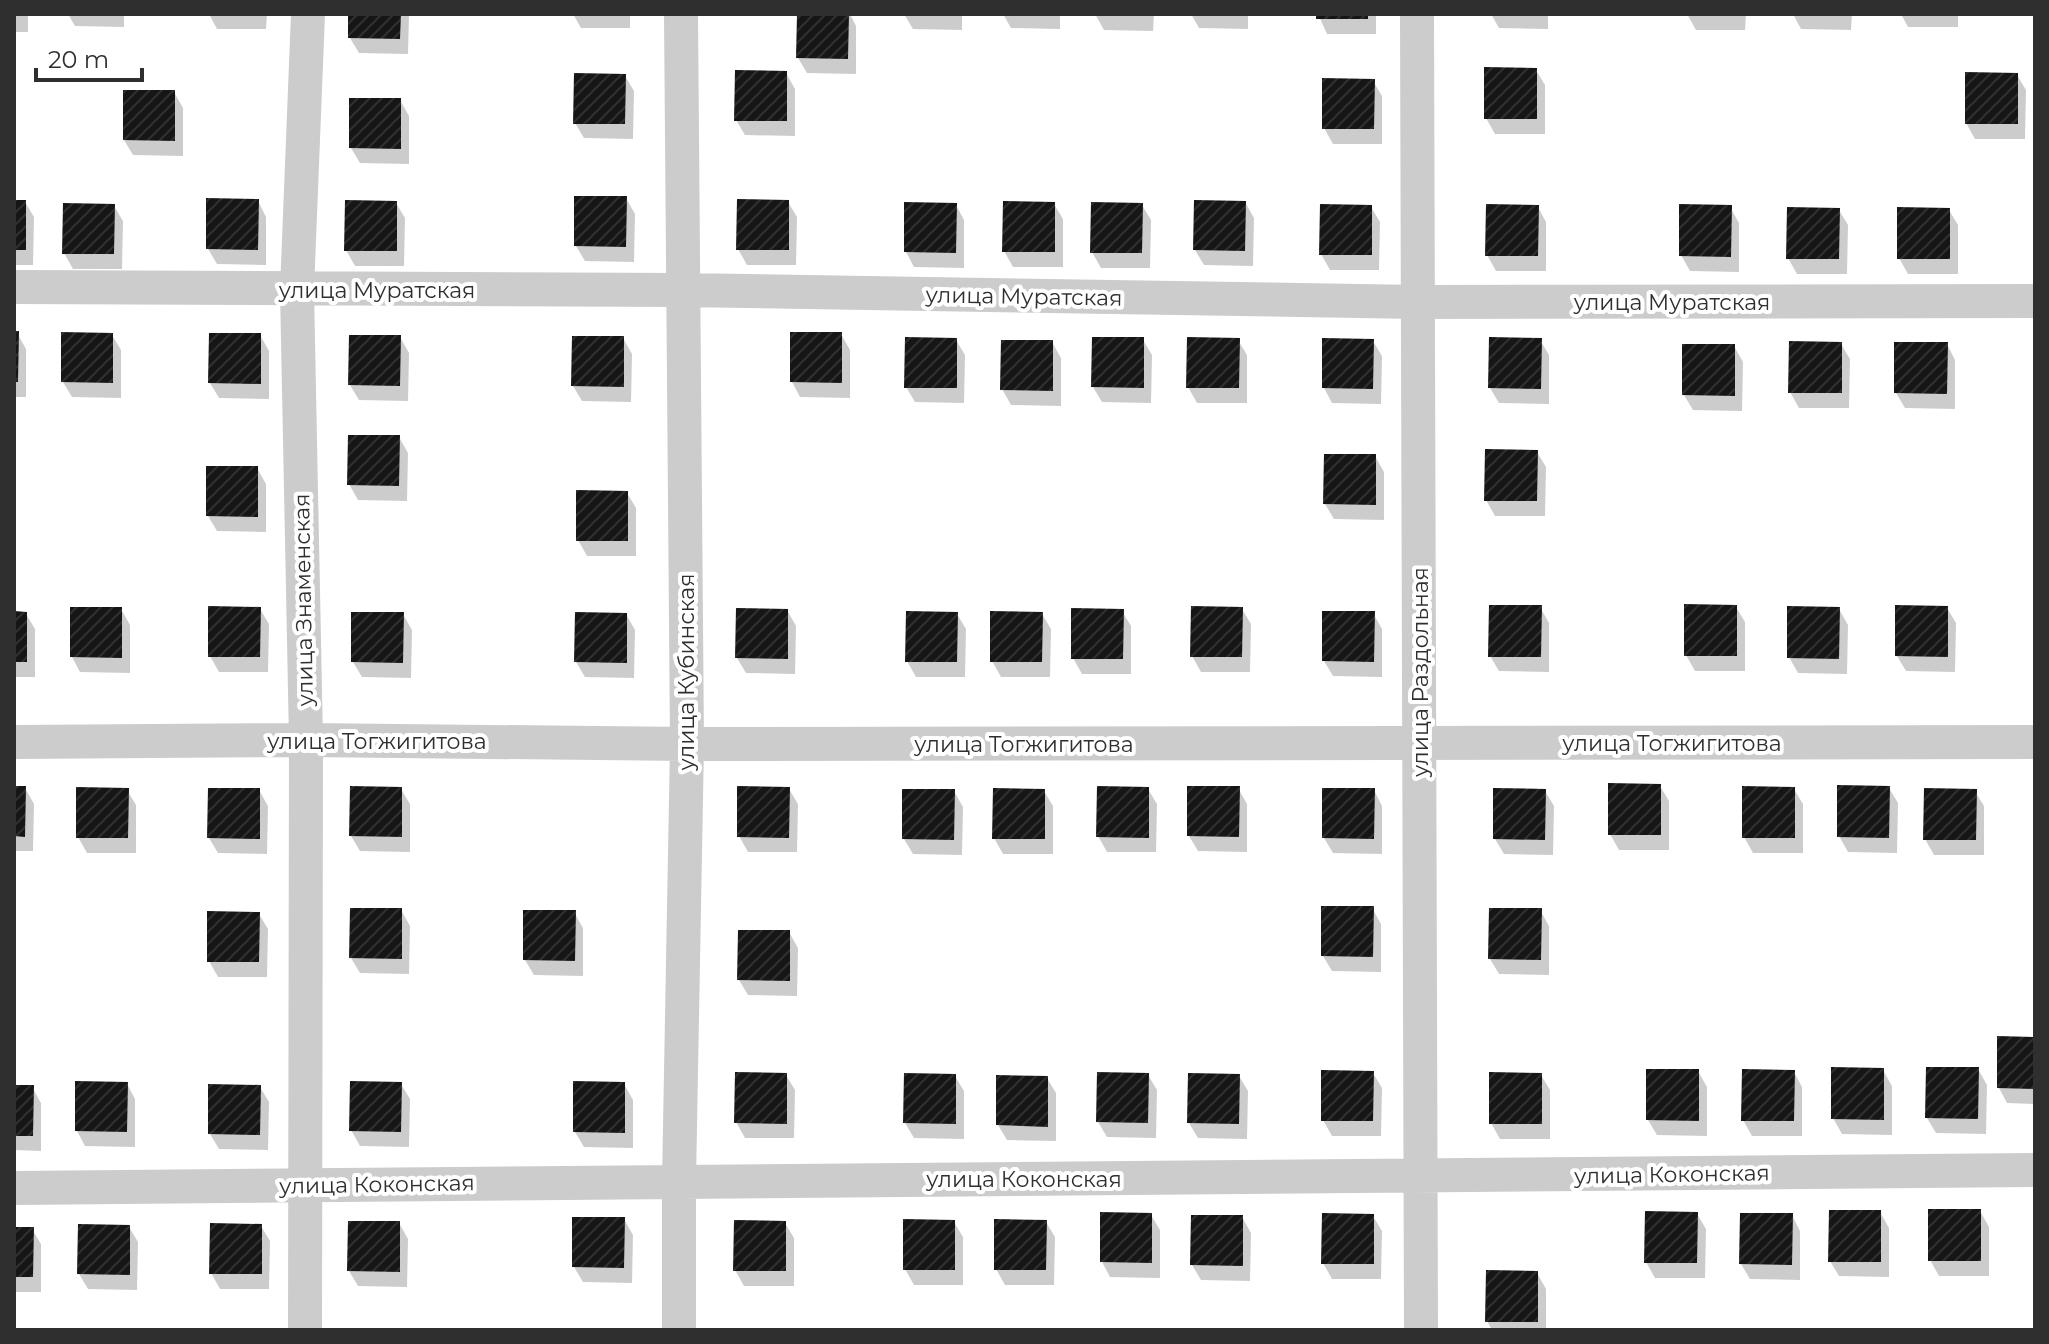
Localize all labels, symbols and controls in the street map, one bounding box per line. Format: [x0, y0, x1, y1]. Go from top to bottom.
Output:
scale bar [36, 32, 142, 82]
text: 20 m [48, 45, 109, 74]
street label: улица Муратская [278, 277, 475, 304]
street label: улица Муратская [924, 281, 1123, 312]
street label: улица Муратская [1573, 289, 1770, 316]
street label: улица Знаменская [288, 493, 319, 708]
street label: улица Раздольная [1407, 567, 1434, 778]
street label: улица Кубинская [673, 573, 700, 772]
street label: улица Тогжигитова [266, 728, 487, 755]
street label: улица Тогжигитова [1561, 730, 1782, 757]
street label: улица Тогжигитова [913, 731, 1134, 758]
street label: улица Коконская [1573, 1159, 1770, 1190]
street label: улица Коконская [925, 1166, 1122, 1193]
street label: улица Коконская [278, 1169, 475, 1200]

